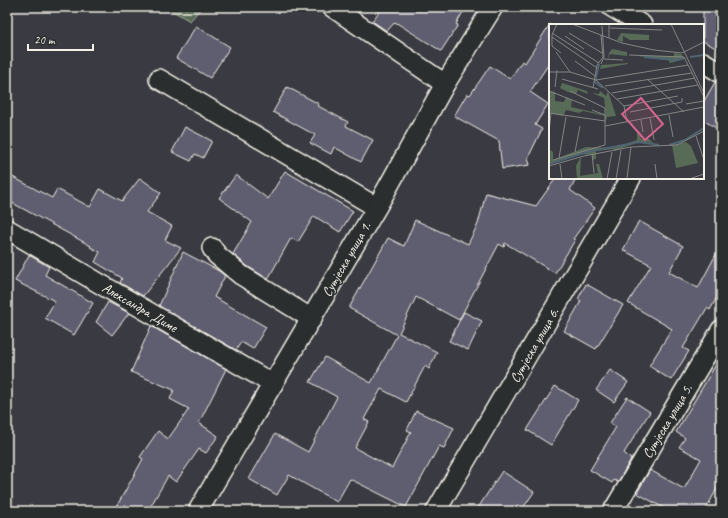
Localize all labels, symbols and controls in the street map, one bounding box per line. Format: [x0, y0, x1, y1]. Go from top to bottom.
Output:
inset map [549, 24, 704, 179]
scale bar [28, 26, 93, 52]
text: 20 m [34, 32, 56, 48]
street label: Сутјеска улица 1. [318, 219, 375, 300]
street label: Александра Диме [99, 279, 182, 337]
street label: Сутјеска улица 6. [506, 305, 563, 386]
street label: Сутјеска улица 5. [639, 381, 696, 461]

